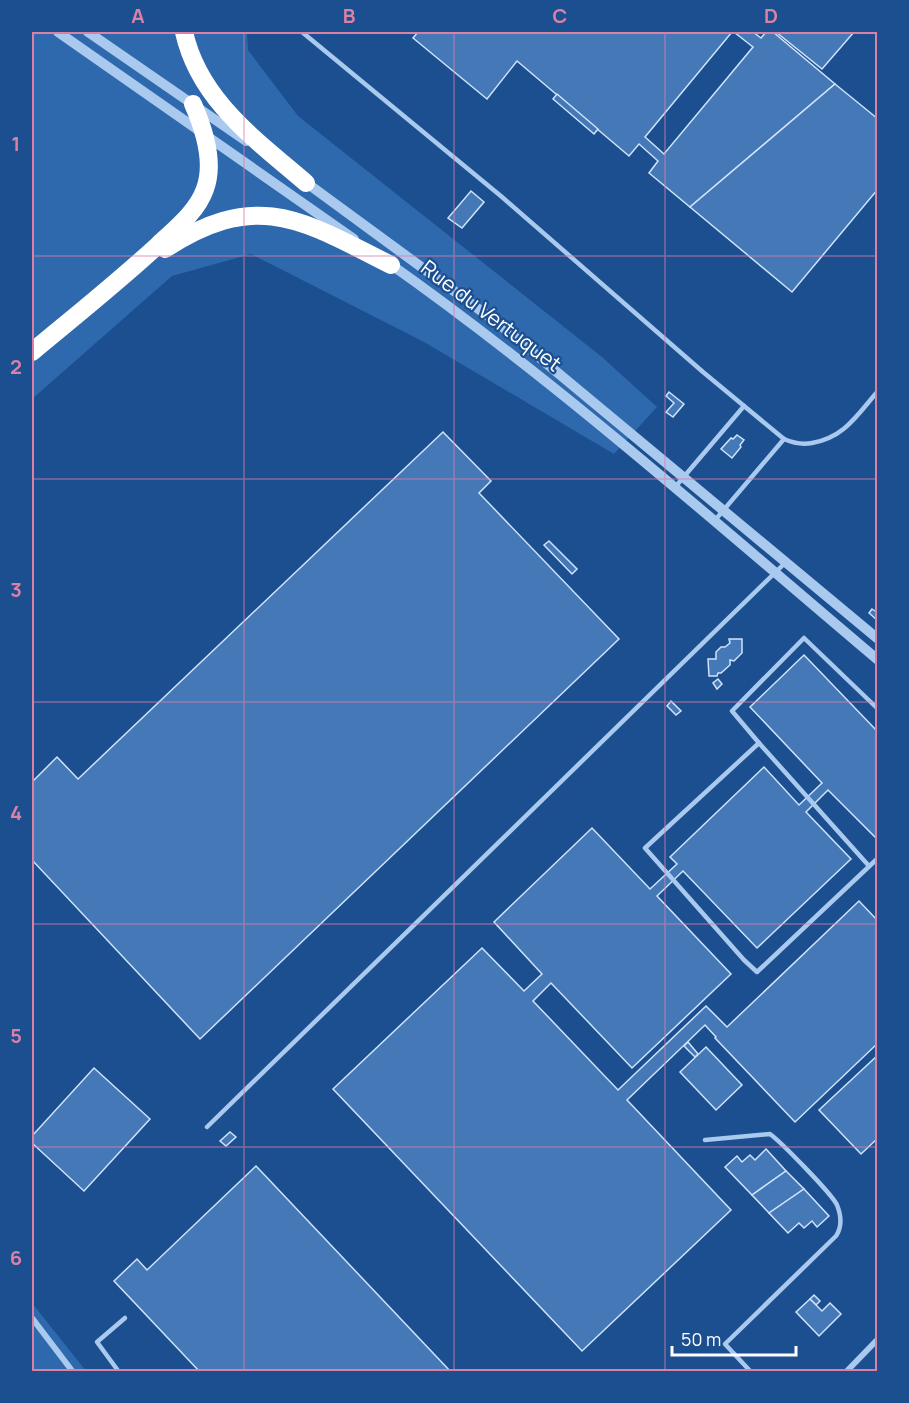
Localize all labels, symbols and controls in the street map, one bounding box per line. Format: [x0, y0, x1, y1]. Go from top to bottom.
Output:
text: A [131, 2, 145, 29]
text: B [343, 2, 356, 29]
text: C [553, 2, 567, 29]
text: D [764, 2, 778, 29]
text: 1 [12, 130, 20, 157]
street label: Rue du Vertuquet [416, 253, 568, 377]
text: 2 [10, 353, 22, 380]
text: 3 [10, 576, 22, 603]
text: 4 [10, 799, 22, 826]
text: 5 [10, 1022, 22, 1049]
text: 6 [10, 1244, 22, 1271]
scale bar [672, 1319, 796, 1357]
text: 50 m [681, 1327, 721, 1351]

